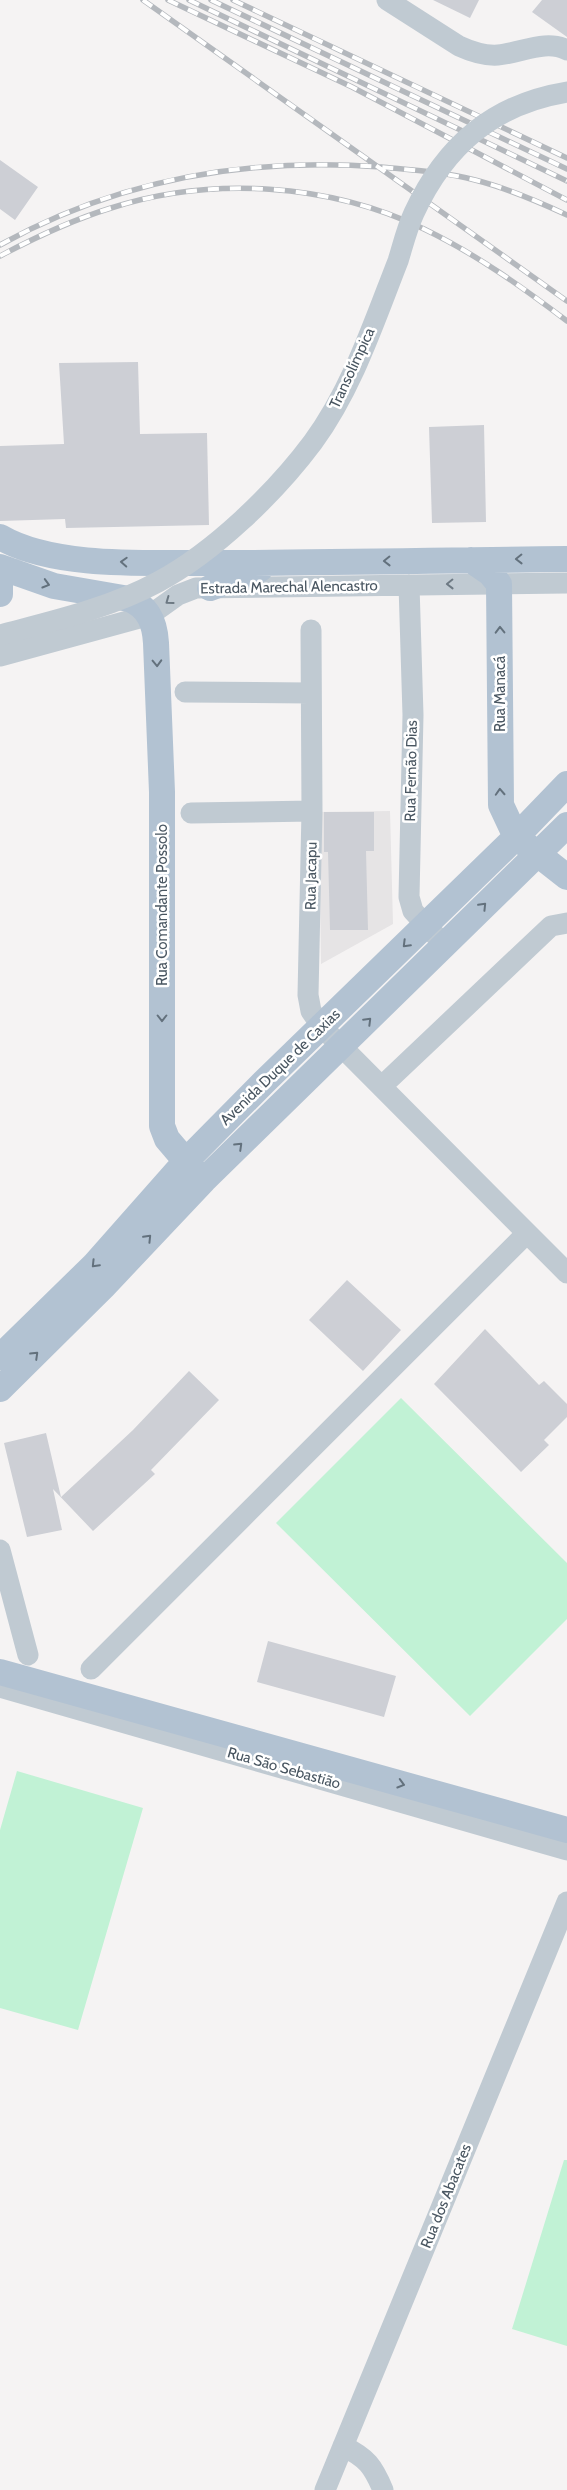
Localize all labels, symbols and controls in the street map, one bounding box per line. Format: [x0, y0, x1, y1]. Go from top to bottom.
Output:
street label: Transolímpica [326, 324, 379, 411]
one-way arrow [515, 554, 522, 564]
one-way arrow [383, 556, 390, 566]
one-way arrow [119, 557, 127, 567]
street label: Estrada Marechal Alencastro [200, 576, 378, 598]
one-way arrow [41, 578, 49, 588]
one-way arrow [446, 579, 454, 589]
one-way arrow [165, 595, 175, 604]
one-way arrow [495, 625, 505, 633]
street label: Rua Manacá [491, 655, 509, 732]
one-way arrow [151, 659, 162, 667]
street label: Rua Fernão Dias [401, 720, 421, 822]
one-way arrow [494, 788, 505, 796]
street label: Rua Comandante Possolo [153, 824, 171, 986]
street label: Rua Jacapu [301, 842, 321, 910]
one-way arrow [477, 903, 486, 912]
one-way arrow [403, 938, 412, 947]
street label: Avenida Duque de Caxias [216, 1005, 344, 1129]
one-way arrow [157, 1014, 167, 1022]
one-way arrow [362, 1018, 371, 1027]
one-way arrow [233, 1143, 242, 1152]
one-way arrow [142, 1235, 151, 1244]
one-way arrow [92, 1258, 101, 1267]
one-way arrow [29, 1352, 38, 1361]
street label: Rua São Sebastião [225, 1743, 343, 1793]
one-way arrow [396, 1778, 405, 1789]
street label: Rua dos Abacates [417, 2141, 475, 2251]

